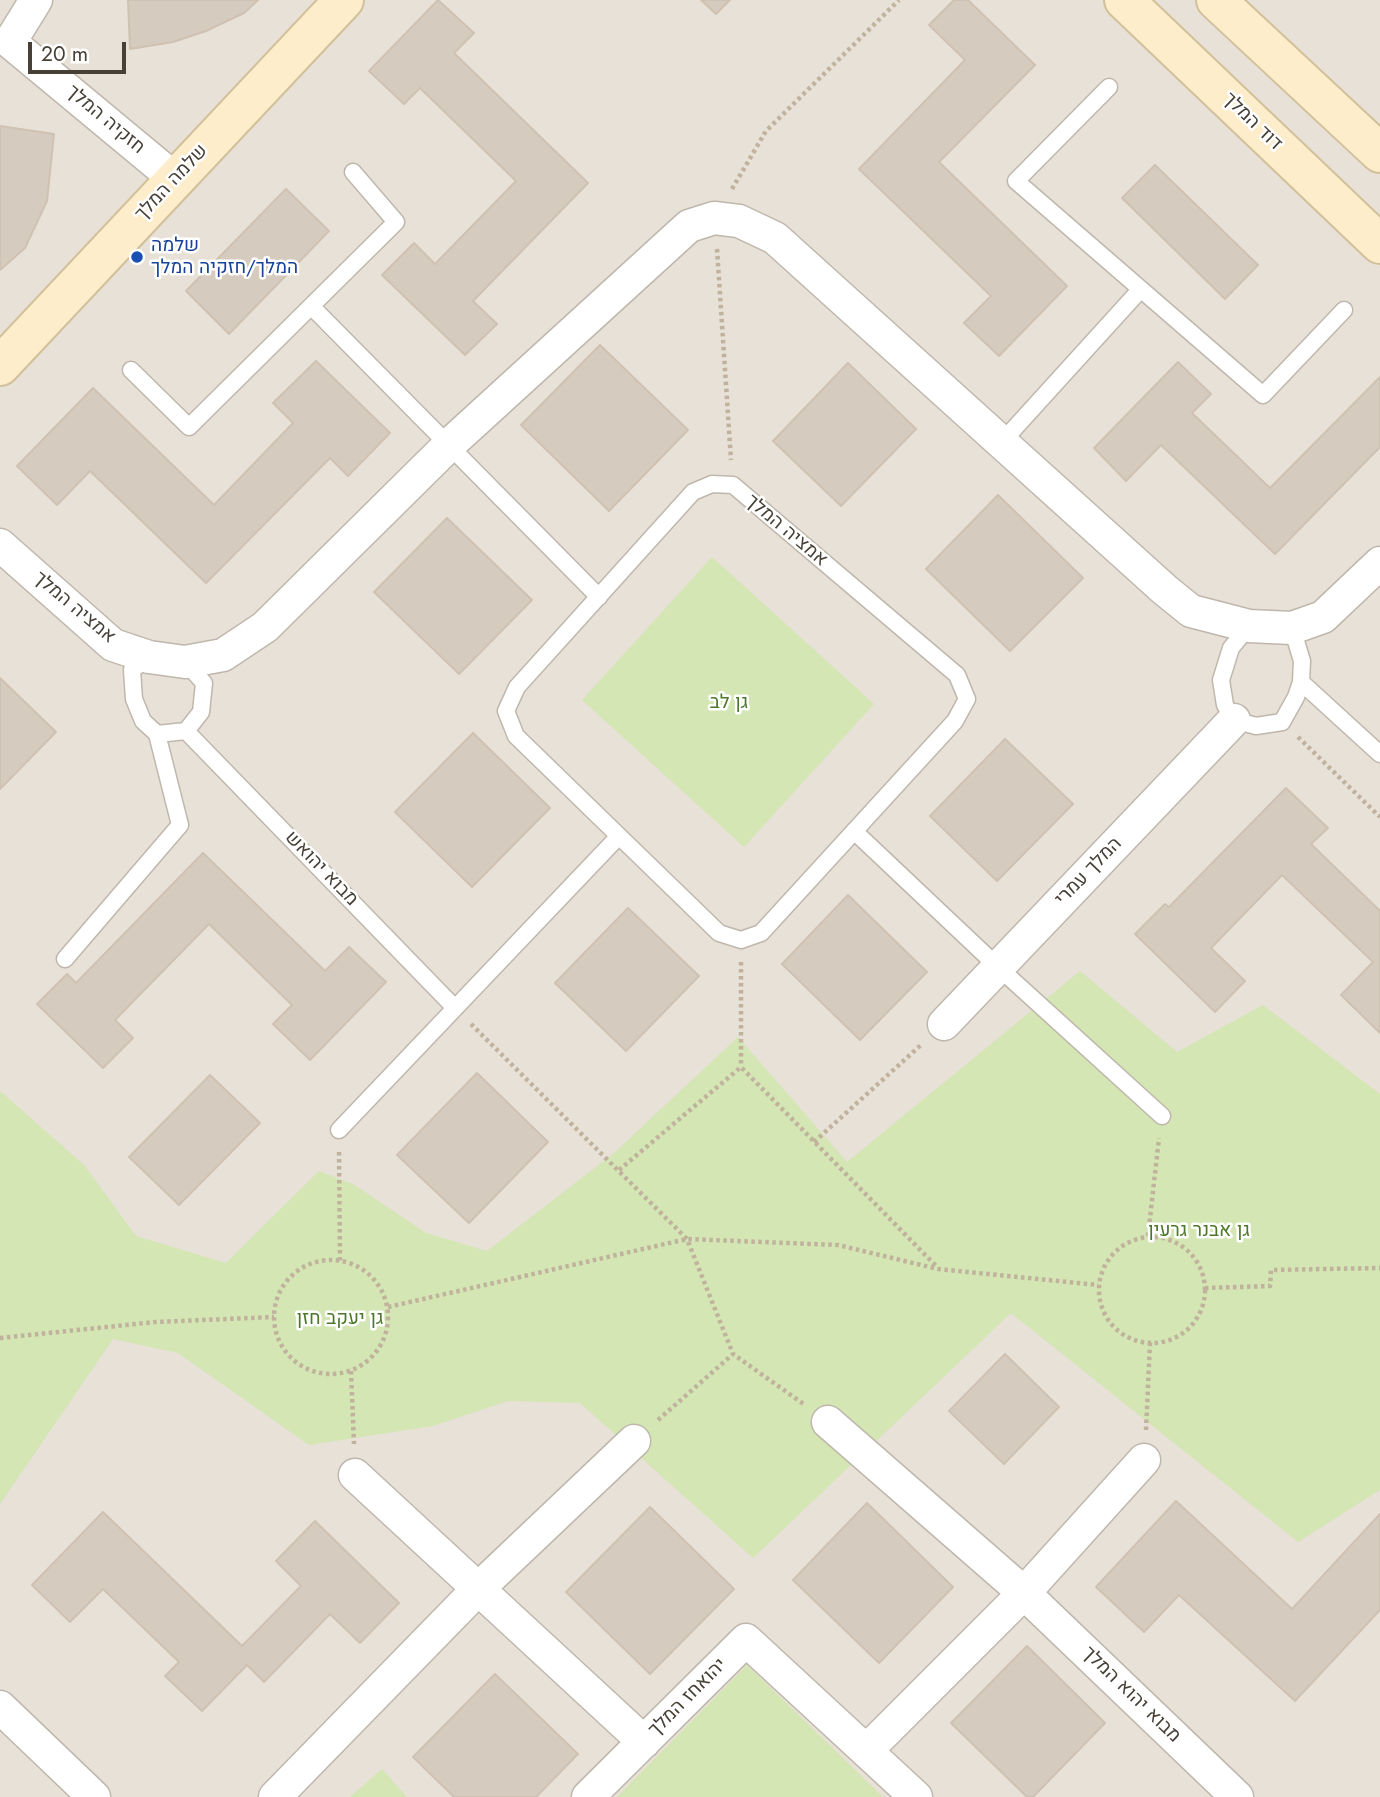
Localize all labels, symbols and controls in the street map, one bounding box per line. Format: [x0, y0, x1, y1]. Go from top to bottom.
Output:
scale bar [32, 28, 130, 72]
text: 20 m [41, 39, 88, 69]
street label: חזקיה המלך [61, 81, 149, 159]
street label: דוד המלך [1218, 88, 1286, 156]
street label: שלמה המלך [131, 140, 213, 226]
place label: שלמה המלך/חזקיה המלך [151, 235, 298, 279]
marker: שלמה המלך/חזקיה המלך [129, 249, 145, 265]
street label: אמציה המלך [741, 490, 831, 572]
street label: אמציה המלך [29, 567, 119, 649]
park label: גן לב [710, 692, 748, 714]
street label: מבוא יהואש [280, 827, 362, 911]
street label: המלך עמרי [1051, 833, 1127, 911]
park label: גן אבנר גרעין [1148, 1220, 1250, 1242]
park label: גן יעקב חזן [297, 1308, 383, 1330]
street label: מבוא יהוא המלך [1077, 1642, 1185, 1748]
street label: יהואחז המלך [644, 1654, 732, 1742]

